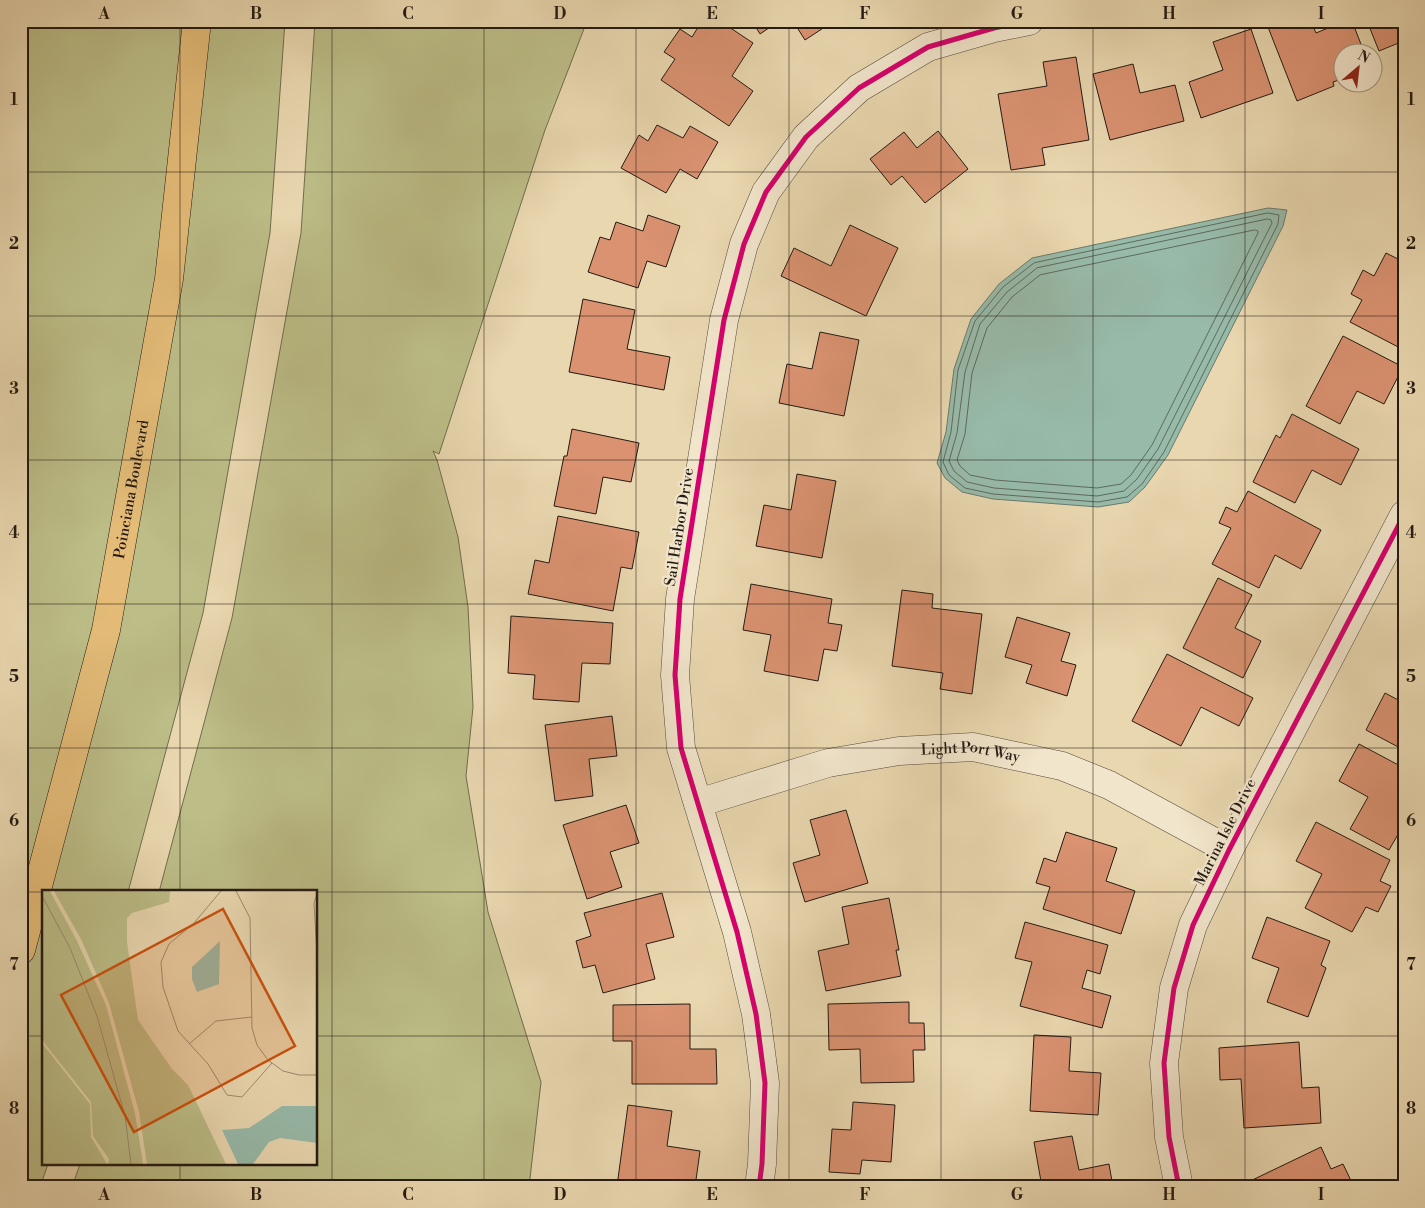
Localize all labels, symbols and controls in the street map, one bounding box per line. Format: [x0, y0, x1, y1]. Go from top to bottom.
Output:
text: A [97, 4, 110, 24]
text: B [250, 4, 262, 24]
text: C [402, 4, 414, 24]
text: D [554, 4, 567, 24]
text: E [706, 4, 718, 24]
text: F [859, 4, 871, 24]
text: G [1011, 4, 1024, 24]
text: H [1162, 4, 1176, 24]
text: I [1318, 4, 1324, 24]
north arrow [1332, 42, 1382, 92]
text: N [1355, 47, 1373, 68]
text: 1 [10, 90, 18, 110]
text: 1 [1407, 90, 1415, 110]
text: 2 [9, 234, 19, 254]
text: 2 [1406, 234, 1416, 254]
text: 3 [9, 379, 19, 399]
text: 3 [1406, 379, 1416, 399]
street label: Poinciana Boulevard [110, 418, 154, 560]
street label: Sail Harbor Drive [661, 467, 698, 588]
text: 4 [9, 523, 20, 543]
text: 4 [1406, 523, 1417, 543]
text: 5 [9, 667, 19, 687]
text: 5 [1406, 667, 1416, 687]
street label: Light Port Way [920, 738, 1023, 767]
street label: Marina Isle Drive [1190, 775, 1261, 889]
text: 6 [9, 811, 19, 831]
text: 6 [1406, 811, 1416, 831]
inset map [42, 890, 318, 1166]
text: 7 [9, 955, 19, 975]
text: 7 [1406, 955, 1416, 975]
text: 8 [9, 1099, 19, 1119]
text: 8 [1406, 1099, 1416, 1119]
text: A [97, 1185, 110, 1205]
text: B [250, 1185, 262, 1205]
text: C [402, 1185, 414, 1205]
text: D [554, 1185, 567, 1205]
text: E [706, 1185, 718, 1205]
text: F [859, 1185, 871, 1205]
text: G [1011, 1185, 1024, 1205]
text: H [1162, 1185, 1176, 1205]
text: I [1318, 1185, 1324, 1205]

